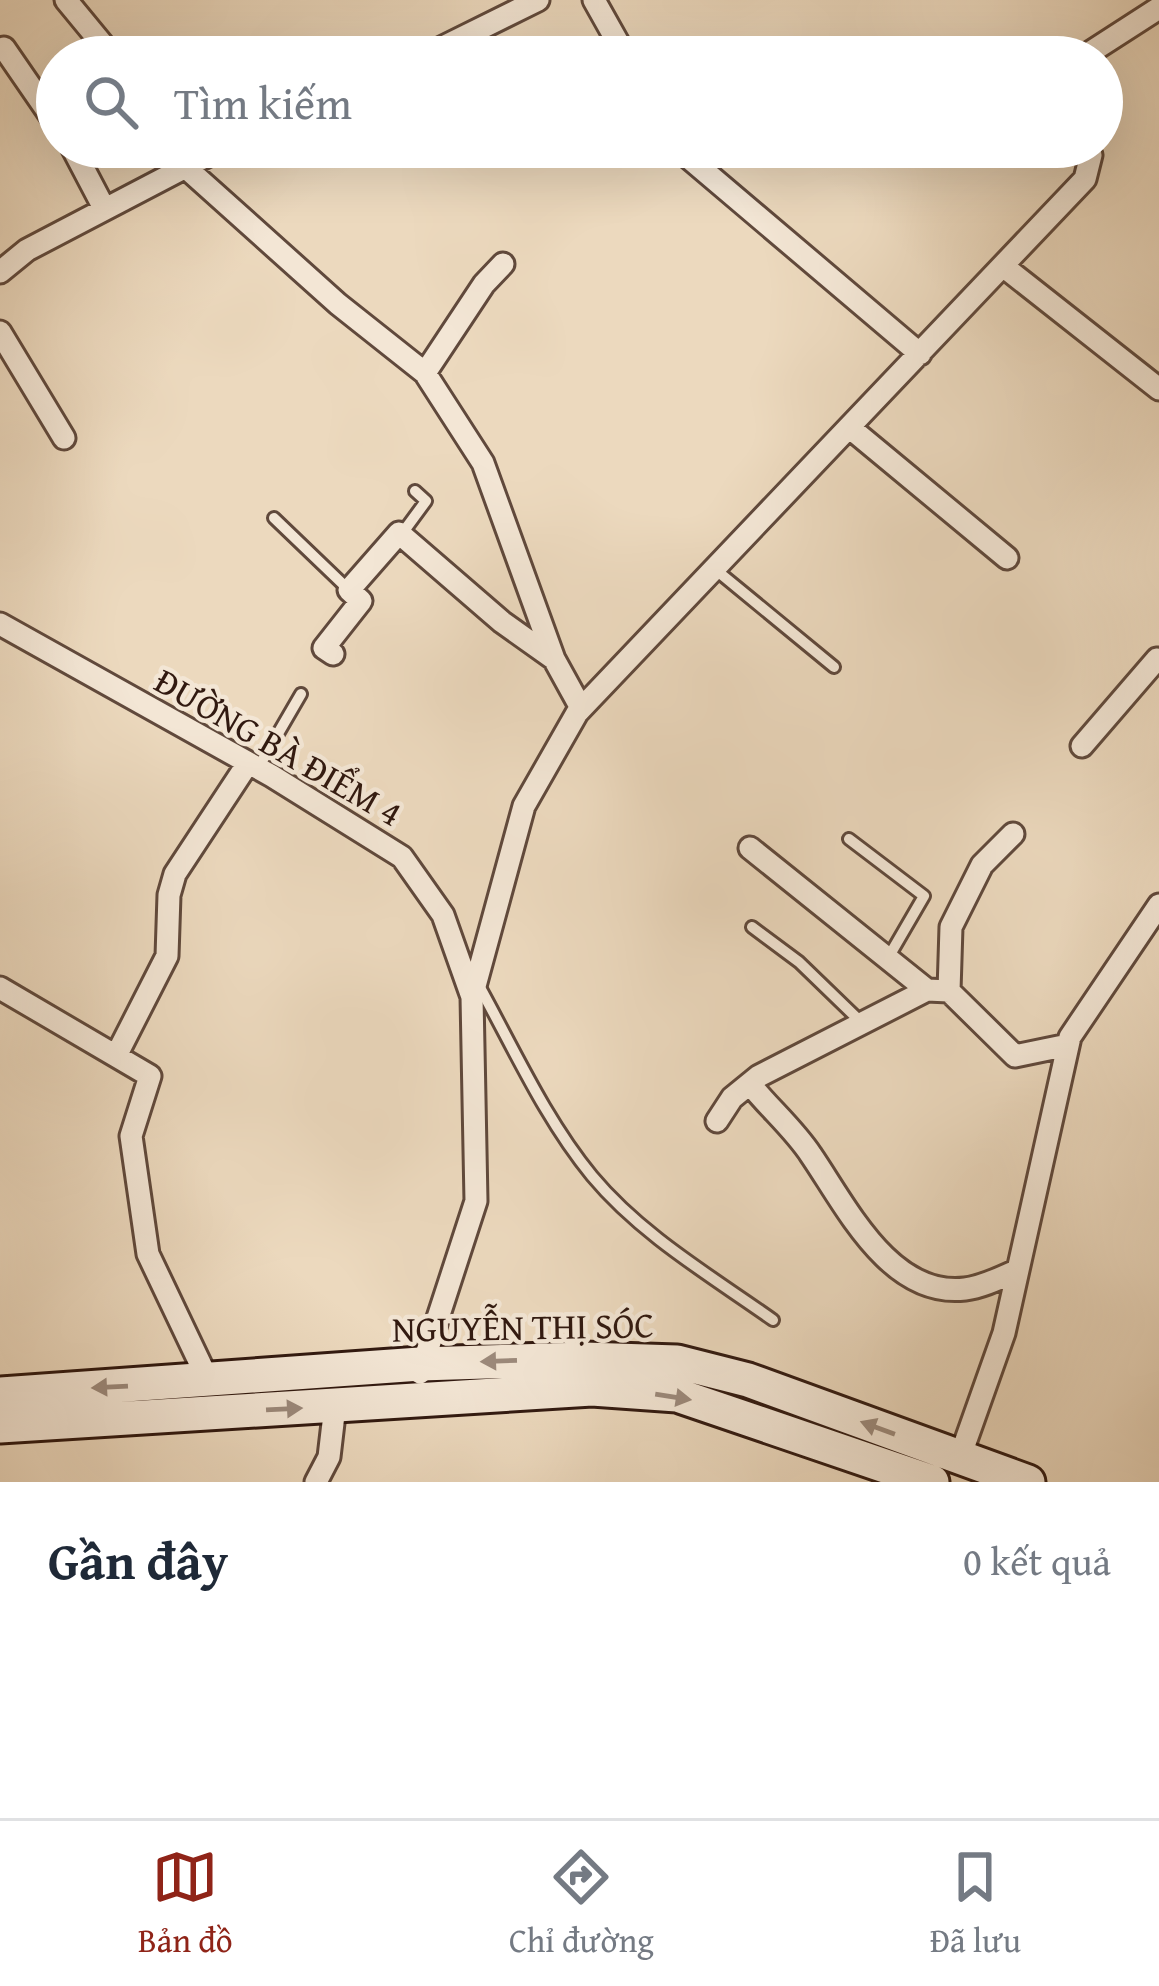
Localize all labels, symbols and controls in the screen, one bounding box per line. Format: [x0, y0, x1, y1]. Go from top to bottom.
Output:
search box [36, 36, 1123, 168]
icon: search [78, 69, 144, 135]
text: Tìm kiếm [174, 70, 352, 135]
street label: ĐƯỜNG BÀ ĐIỂM 4 [145, 654, 413, 838]
street label: NGUYỄN THỊ SÓC [392, 1297, 654, 1355]
one-way arrow [479, 1352, 517, 1371]
one-way arrow [91, 1378, 128, 1397]
one-way arrow [655, 1388, 693, 1407]
one-way arrow [266, 1399, 304, 1418]
one-way arrow [860, 1417, 896, 1436]
text: Gần đây [48, 1523, 228, 1598]
text: 0 kết quả [963, 1532, 1111, 1589]
tab: Bản đồ [138, 1844, 233, 1964]
tab: Chỉ đường [509, 1844, 654, 1964]
tab: Đã lưu [930, 1844, 1021, 1964]

